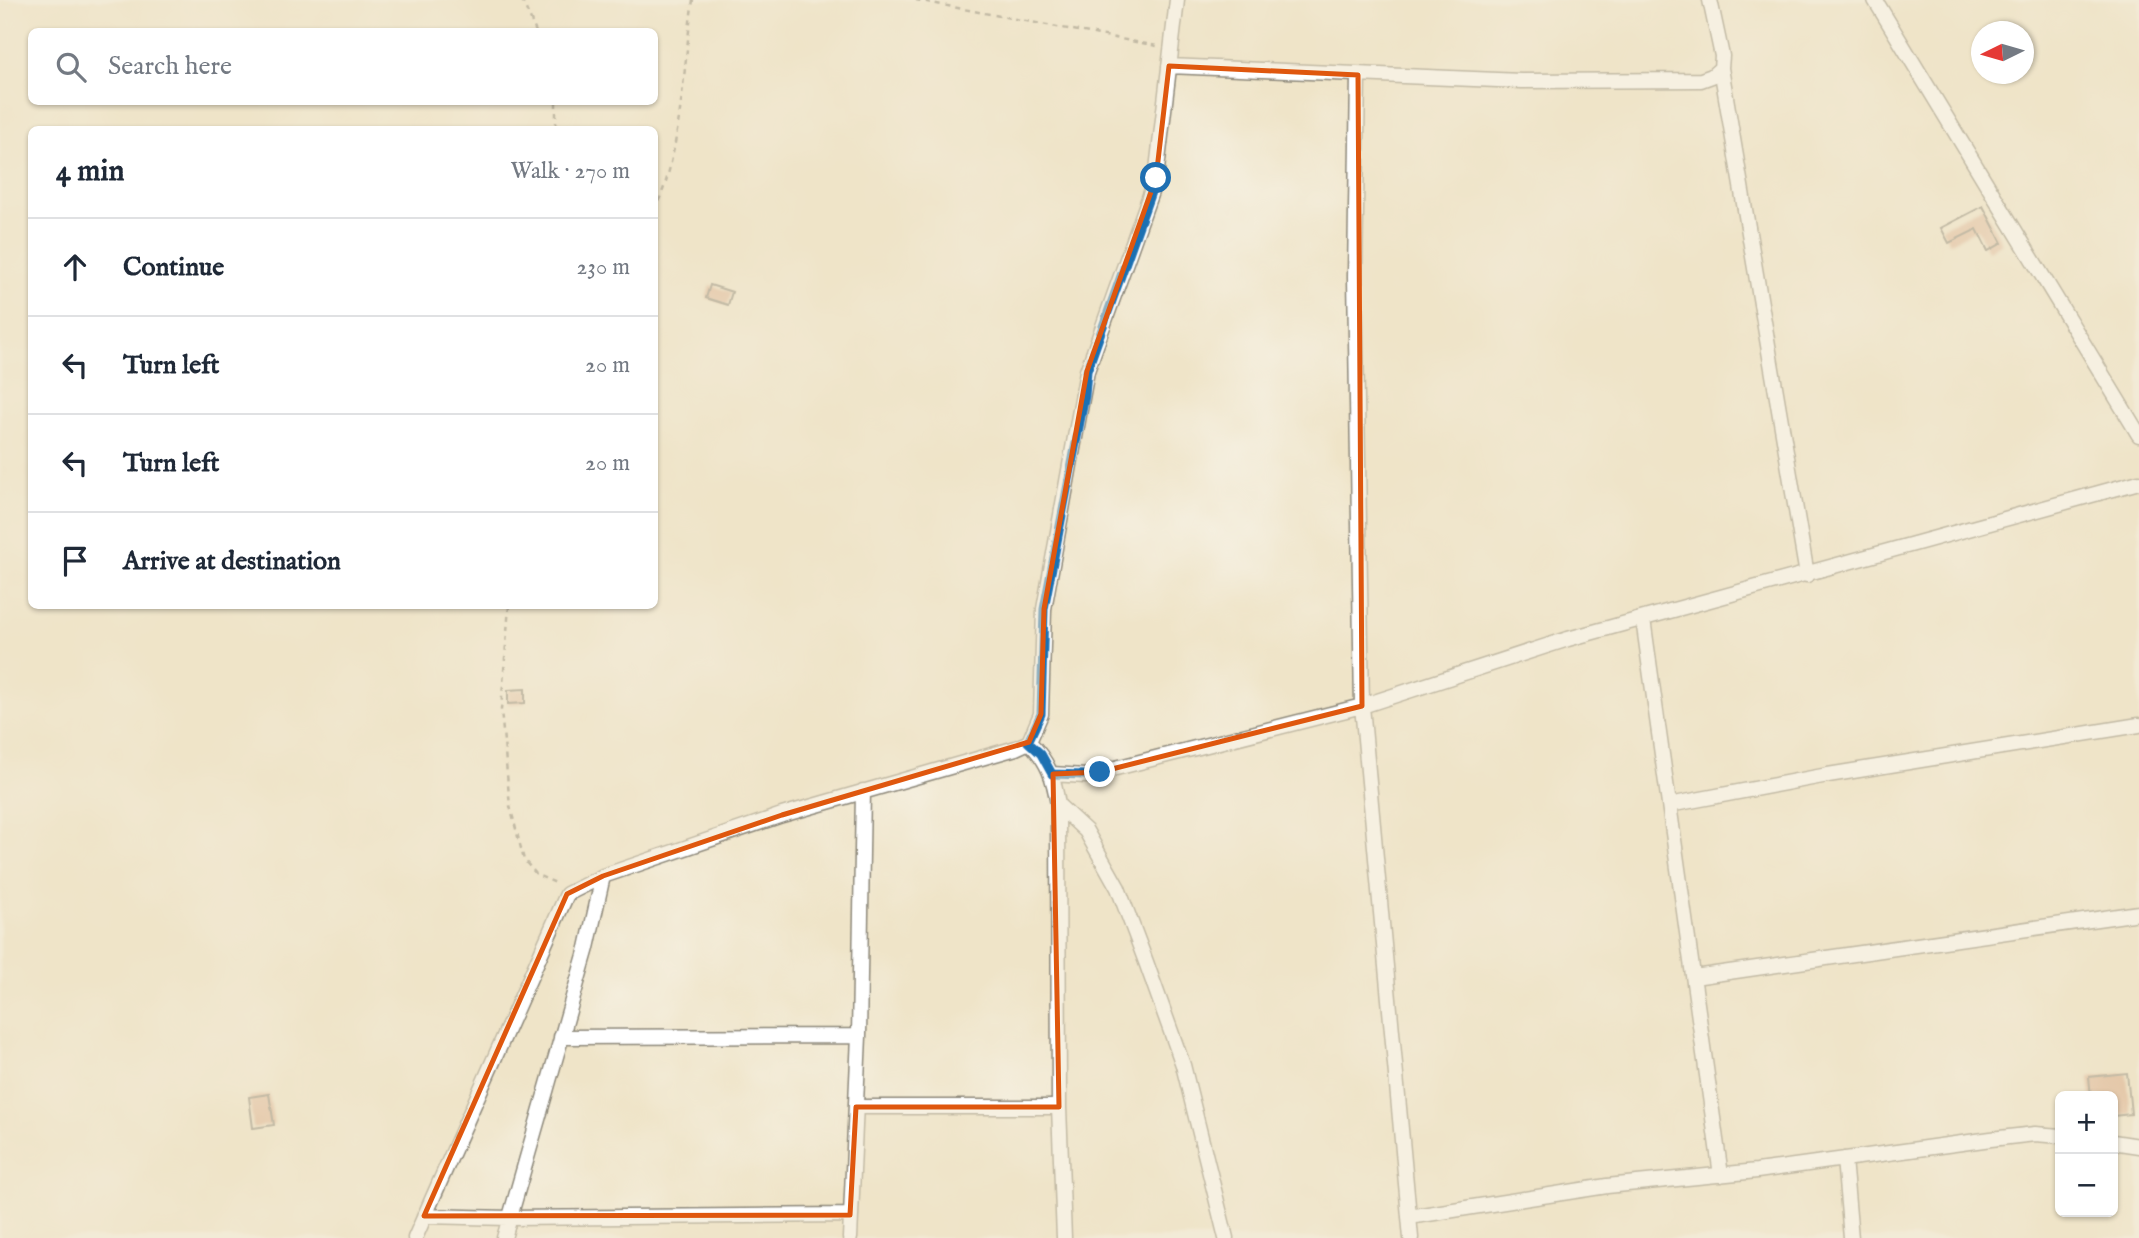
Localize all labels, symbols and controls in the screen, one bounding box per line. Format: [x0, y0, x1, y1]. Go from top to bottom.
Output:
north arrow [1971, 21, 2034, 84]
search box [28, 28, 658, 105]
icon: search [52, 48, 90, 86]
text: Search here [108, 50, 232, 83]
text: 4 min [56, 153, 124, 191]
text: Walk · 270 m [510, 157, 630, 186]
route start [1140, 162, 1171, 193]
icon: ahead [56, 248, 94, 286]
text: Continue [123, 251, 224, 284]
text: 230 m [577, 253, 630, 282]
icon: left [56, 346, 94, 384]
text: Turn left [123, 349, 220, 382]
text: 20 m [585, 351, 630, 380]
icon: left [56, 444, 94, 482]
text: Turn left [123, 447, 220, 480]
text: 20 m [585, 449, 630, 478]
icon: arrive [56, 542, 94, 580]
text: Arrive at destination [123, 545, 341, 578]
route end [1084, 756, 1115, 787]
map controls [2055, 1091, 2118, 1217]
button: + [2055, 1091, 2118, 1154]
button: − [2055, 1154, 2118, 1217]

